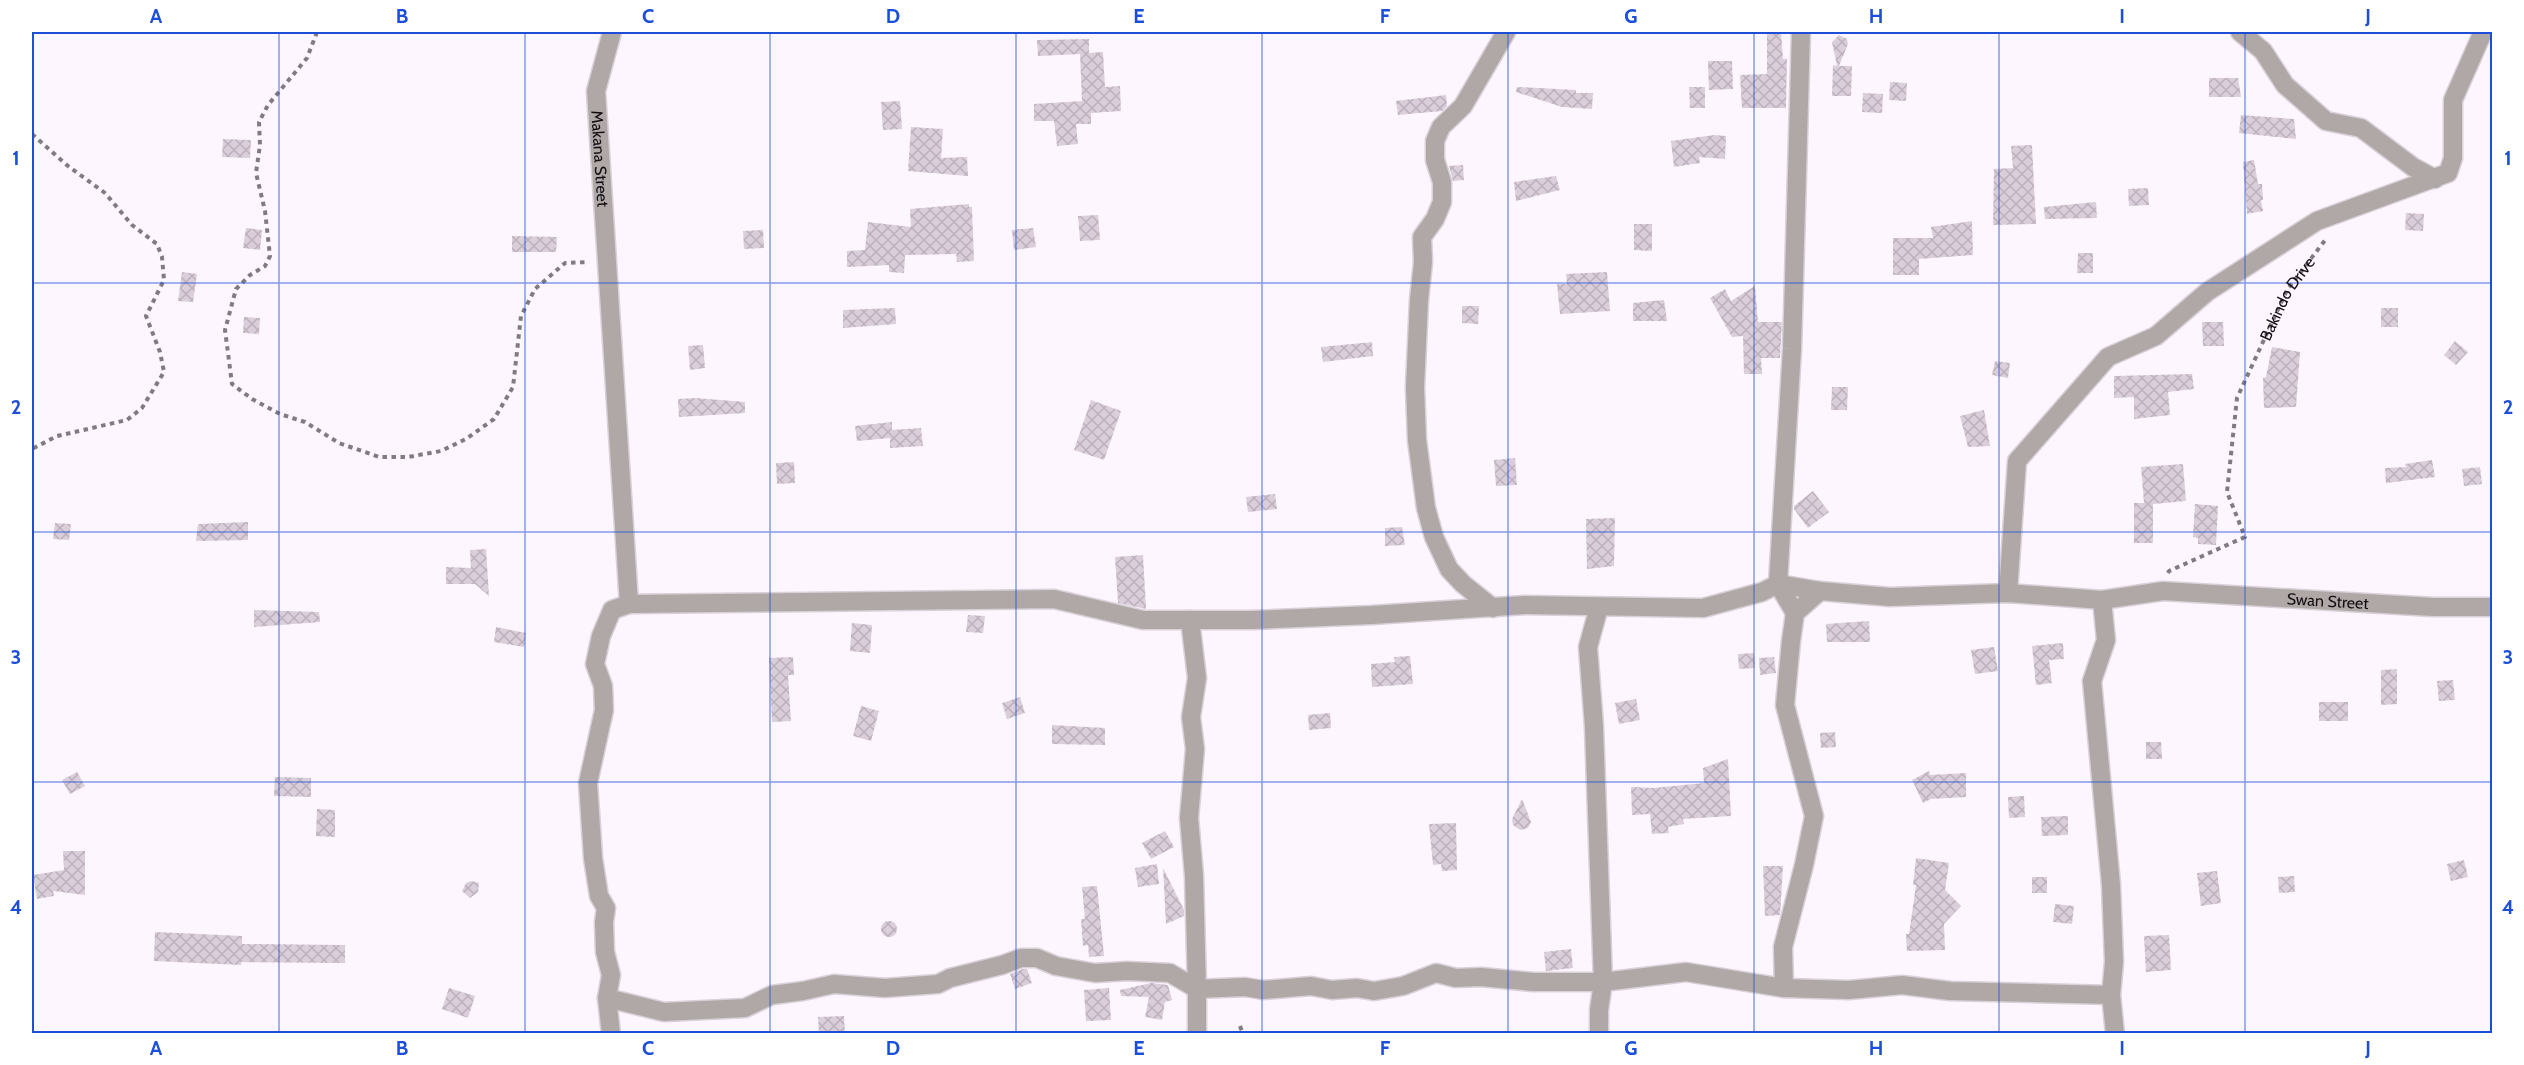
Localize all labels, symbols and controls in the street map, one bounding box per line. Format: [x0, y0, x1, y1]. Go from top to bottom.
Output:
text: A [150, 4, 163, 28]
text: B [396, 4, 408, 28]
text: C [642, 4, 654, 28]
text: D [886, 4, 900, 28]
text: E [1133, 4, 1145, 28]
text: F [1380, 4, 1391, 28]
text: G [1624, 4, 1638, 28]
text: H [1869, 4, 1883, 28]
text: I [2119, 4, 2125, 28]
text: J [2364, 4, 2371, 28]
street label: Makana Street [587, 110, 612, 208]
text: 1 [12, 146, 20, 170]
text: 1 [2504, 146, 2512, 170]
street label: Bakindo Drive [2256, 253, 2319, 344]
text: 2 [11, 395, 21, 419]
text: 2 [2503, 395, 2513, 419]
street label: Swan Street [2286, 589, 2370, 613]
text: 3 [11, 645, 21, 669]
text: 3 [2503, 645, 2513, 669]
text: 4 [10, 895, 22, 919]
text: 4 [2502, 895, 2514, 919]
text: A [150, 1036, 163, 1060]
text: B [396, 1036, 408, 1060]
text: C [642, 1036, 654, 1060]
text: D [886, 1036, 900, 1060]
text: E [1133, 1036, 1145, 1060]
text: F [1380, 1036, 1391, 1060]
text: G [1624, 1036, 1638, 1060]
text: H [1869, 1036, 1883, 1060]
text: I [2119, 1036, 2125, 1060]
text: J [2364, 1036, 2371, 1060]

